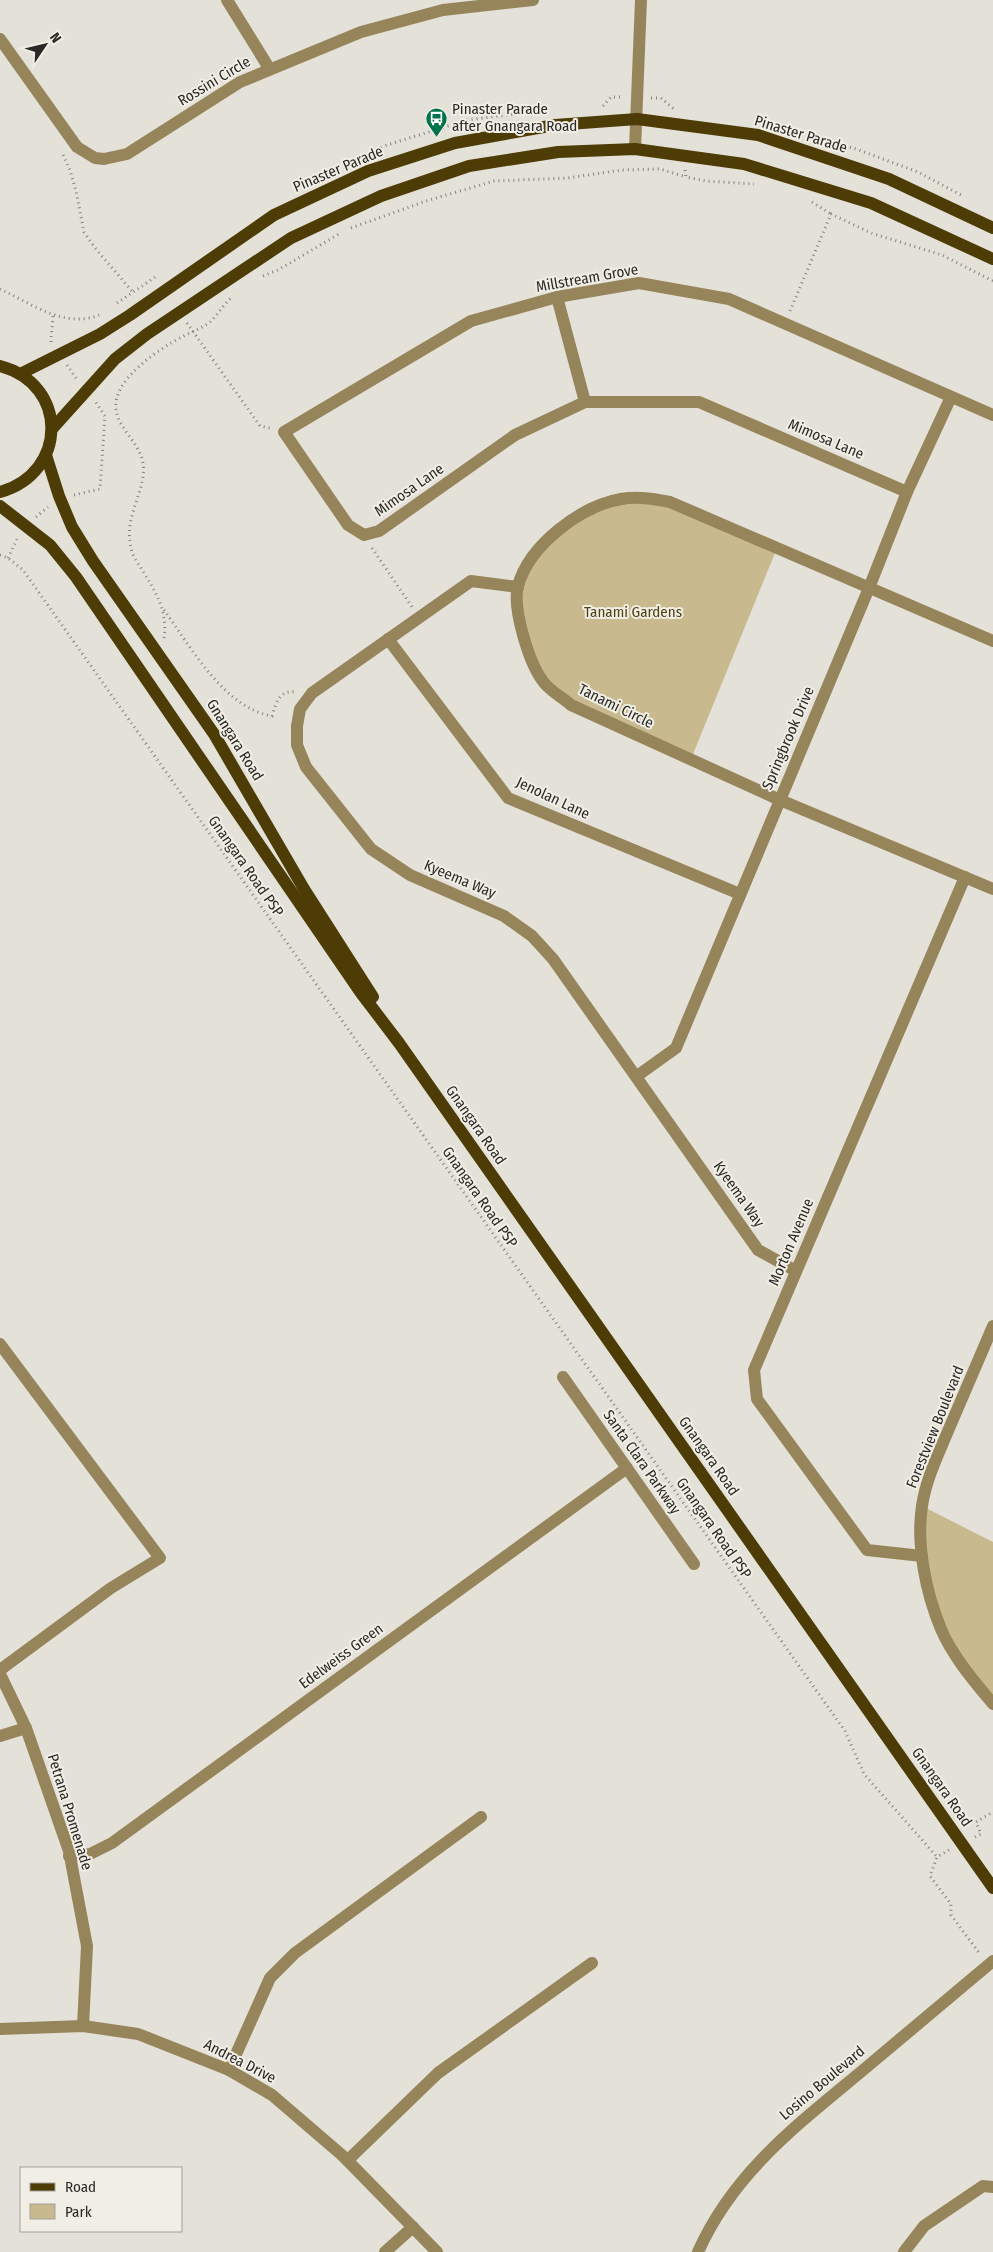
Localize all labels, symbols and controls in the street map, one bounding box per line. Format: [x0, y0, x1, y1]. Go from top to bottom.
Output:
north arrow [20, 20, 70, 70]
text: N [46, 30, 65, 46]
street label: Rossini Circle [174, 52, 254, 110]
place label: Pinaster Parade after Gnangara Road [452, 100, 577, 135]
bus stop icon: Pinaster Parade after Gnangara Road [424, 106, 448, 137]
street label: Pinaster Parade [752, 111, 850, 157]
street label: Pinaster Parade [290, 142, 386, 196]
street label: Millstream Grove [534, 260, 640, 296]
street label: Mimosa Lane [786, 415, 866, 463]
street label: Mimosa Lane [371, 460, 447, 520]
park label: Tanami Gardens [584, 603, 682, 621]
street label: Tanami Circle [575, 680, 657, 732]
street label: Springbrook Drive [758, 684, 818, 792]
street label: Gnangara Road [203, 696, 267, 784]
street label: Jenolan Lane [513, 773, 593, 823]
street label: Gnangara Road PSP [205, 812, 288, 920]
street label: Kyeema Way [421, 856, 499, 902]
street label: Gnangara Road [442, 1082, 510, 1168]
street label: Gnangara Road PSP [439, 1143, 522, 1251]
street label: Kyeema Way [710, 1158, 768, 1231]
street label: Morton Avenue [765, 1196, 817, 1288]
street label: Forestview Boulevard [902, 1363, 968, 1491]
street label: Santa Clara Parkway [599, 1407, 685, 1518]
street label: Gnangara Road [675, 1413, 743, 1499]
street label: Gnangara Road PSP [673, 1474, 756, 1582]
street label: Edelweiss Green [295, 1619, 387, 1693]
street label: Gnangara Road [908, 1744, 976, 1830]
street label: Petrana Promenade [44, 1752, 96, 1872]
street label: Andrea Drive [201, 2035, 279, 2087]
street label: Losino Boulevard [776, 2042, 868, 2124]
legend [20, 2167, 182, 2232]
text: Road [65, 2178, 96, 2196]
text: Park [65, 2203, 92, 2221]

